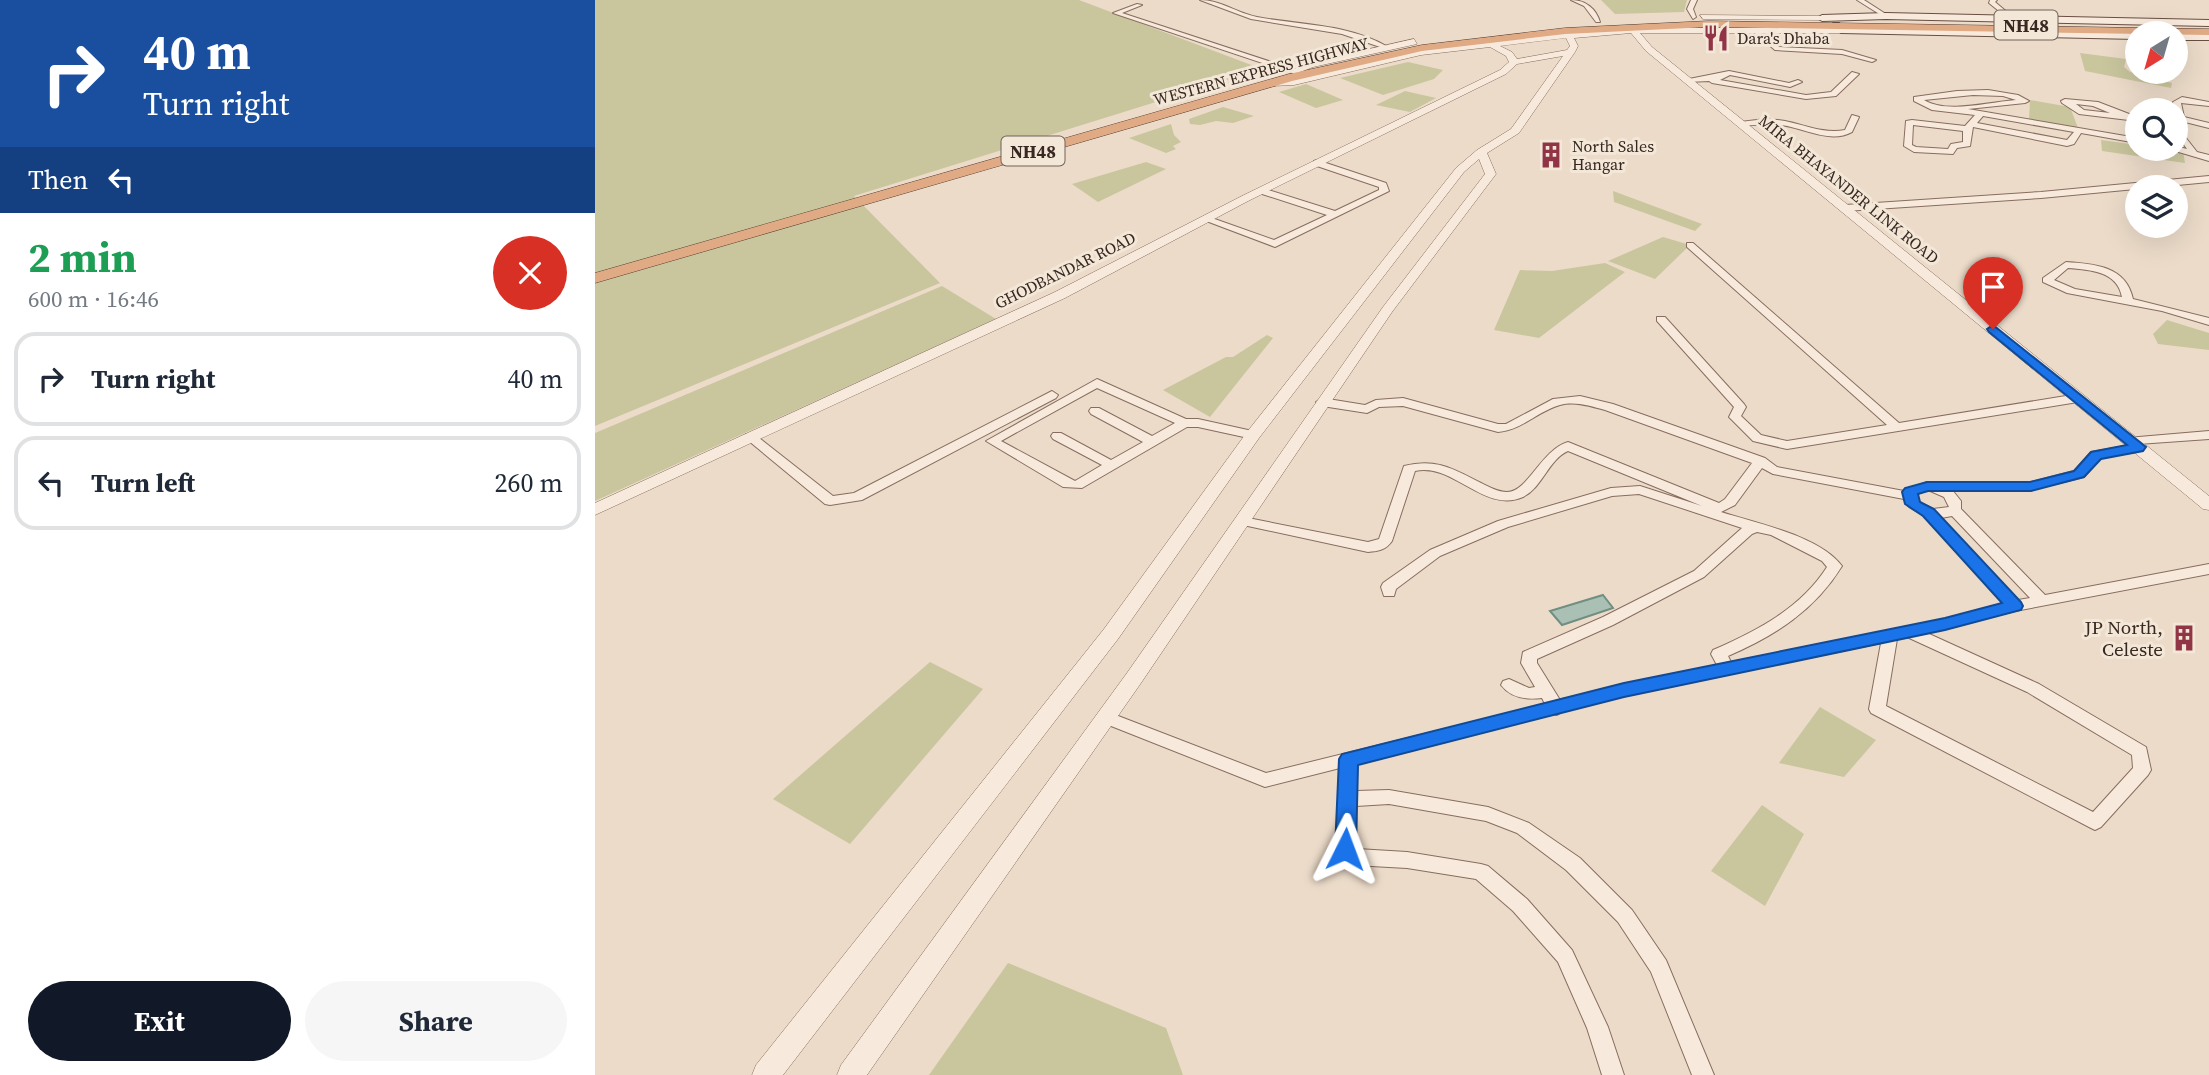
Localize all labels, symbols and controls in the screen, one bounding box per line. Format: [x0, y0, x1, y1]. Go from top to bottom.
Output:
road number: NH48 [1995, 10, 2057, 40]
text: 40 m [143, 18, 251, 85]
north arrow [2125, 21, 2187, 84]
map controls [2125, 21, 2188, 238]
restaurant icon: Dara's Dhaba [1701, 23, 1731, 53]
place label: Dara's Dhaba [1737, 27, 1830, 49]
icon: right [28, 28, 119, 119]
street label: WESTERN EXPRESS HIGHWAY [1151, 32, 1371, 110]
text: Turn right [143, 82, 289, 126]
button: search [2125, 98, 2188, 161]
street label: MIRA BHAYANDER LINK ROAD [1754, 109, 1944, 269]
place label: North Sales Hangar [1572, 135, 1654, 175]
road number: NH48 [1001, 136, 1065, 166]
building icon: North Sales Hangar [1536, 140, 1566, 170]
icon: left [102, 161, 140, 199]
text: Then [28, 162, 88, 198]
button: layers [2125, 175, 2188, 238]
street label: GHODBANDAR ROAD [991, 226, 1139, 314]
text: 2 min [28, 228, 137, 286]
button: close [493, 236, 567, 310]
pin [1963, 257, 2023, 329]
icon: arrive [1974, 268, 2012, 306]
text: 600 m · 16:46 [28, 283, 159, 315]
icon: right [32, 360, 70, 398]
text: Turn right [91, 361, 215, 397]
text: 40 m [508, 361, 563, 397]
icon: left [32, 464, 70, 502]
text: Turn left [91, 465, 195, 501]
text: 260 m [495, 465, 563, 501]
place label: JP North, Celeste [2083, 614, 2163, 662]
building icon: JP North, Celeste [2169, 623, 2199, 653]
position arrow [1308, 812, 1382, 886]
button: Exit [28, 981, 291, 1061]
button: Share [305, 981, 567, 1061]

